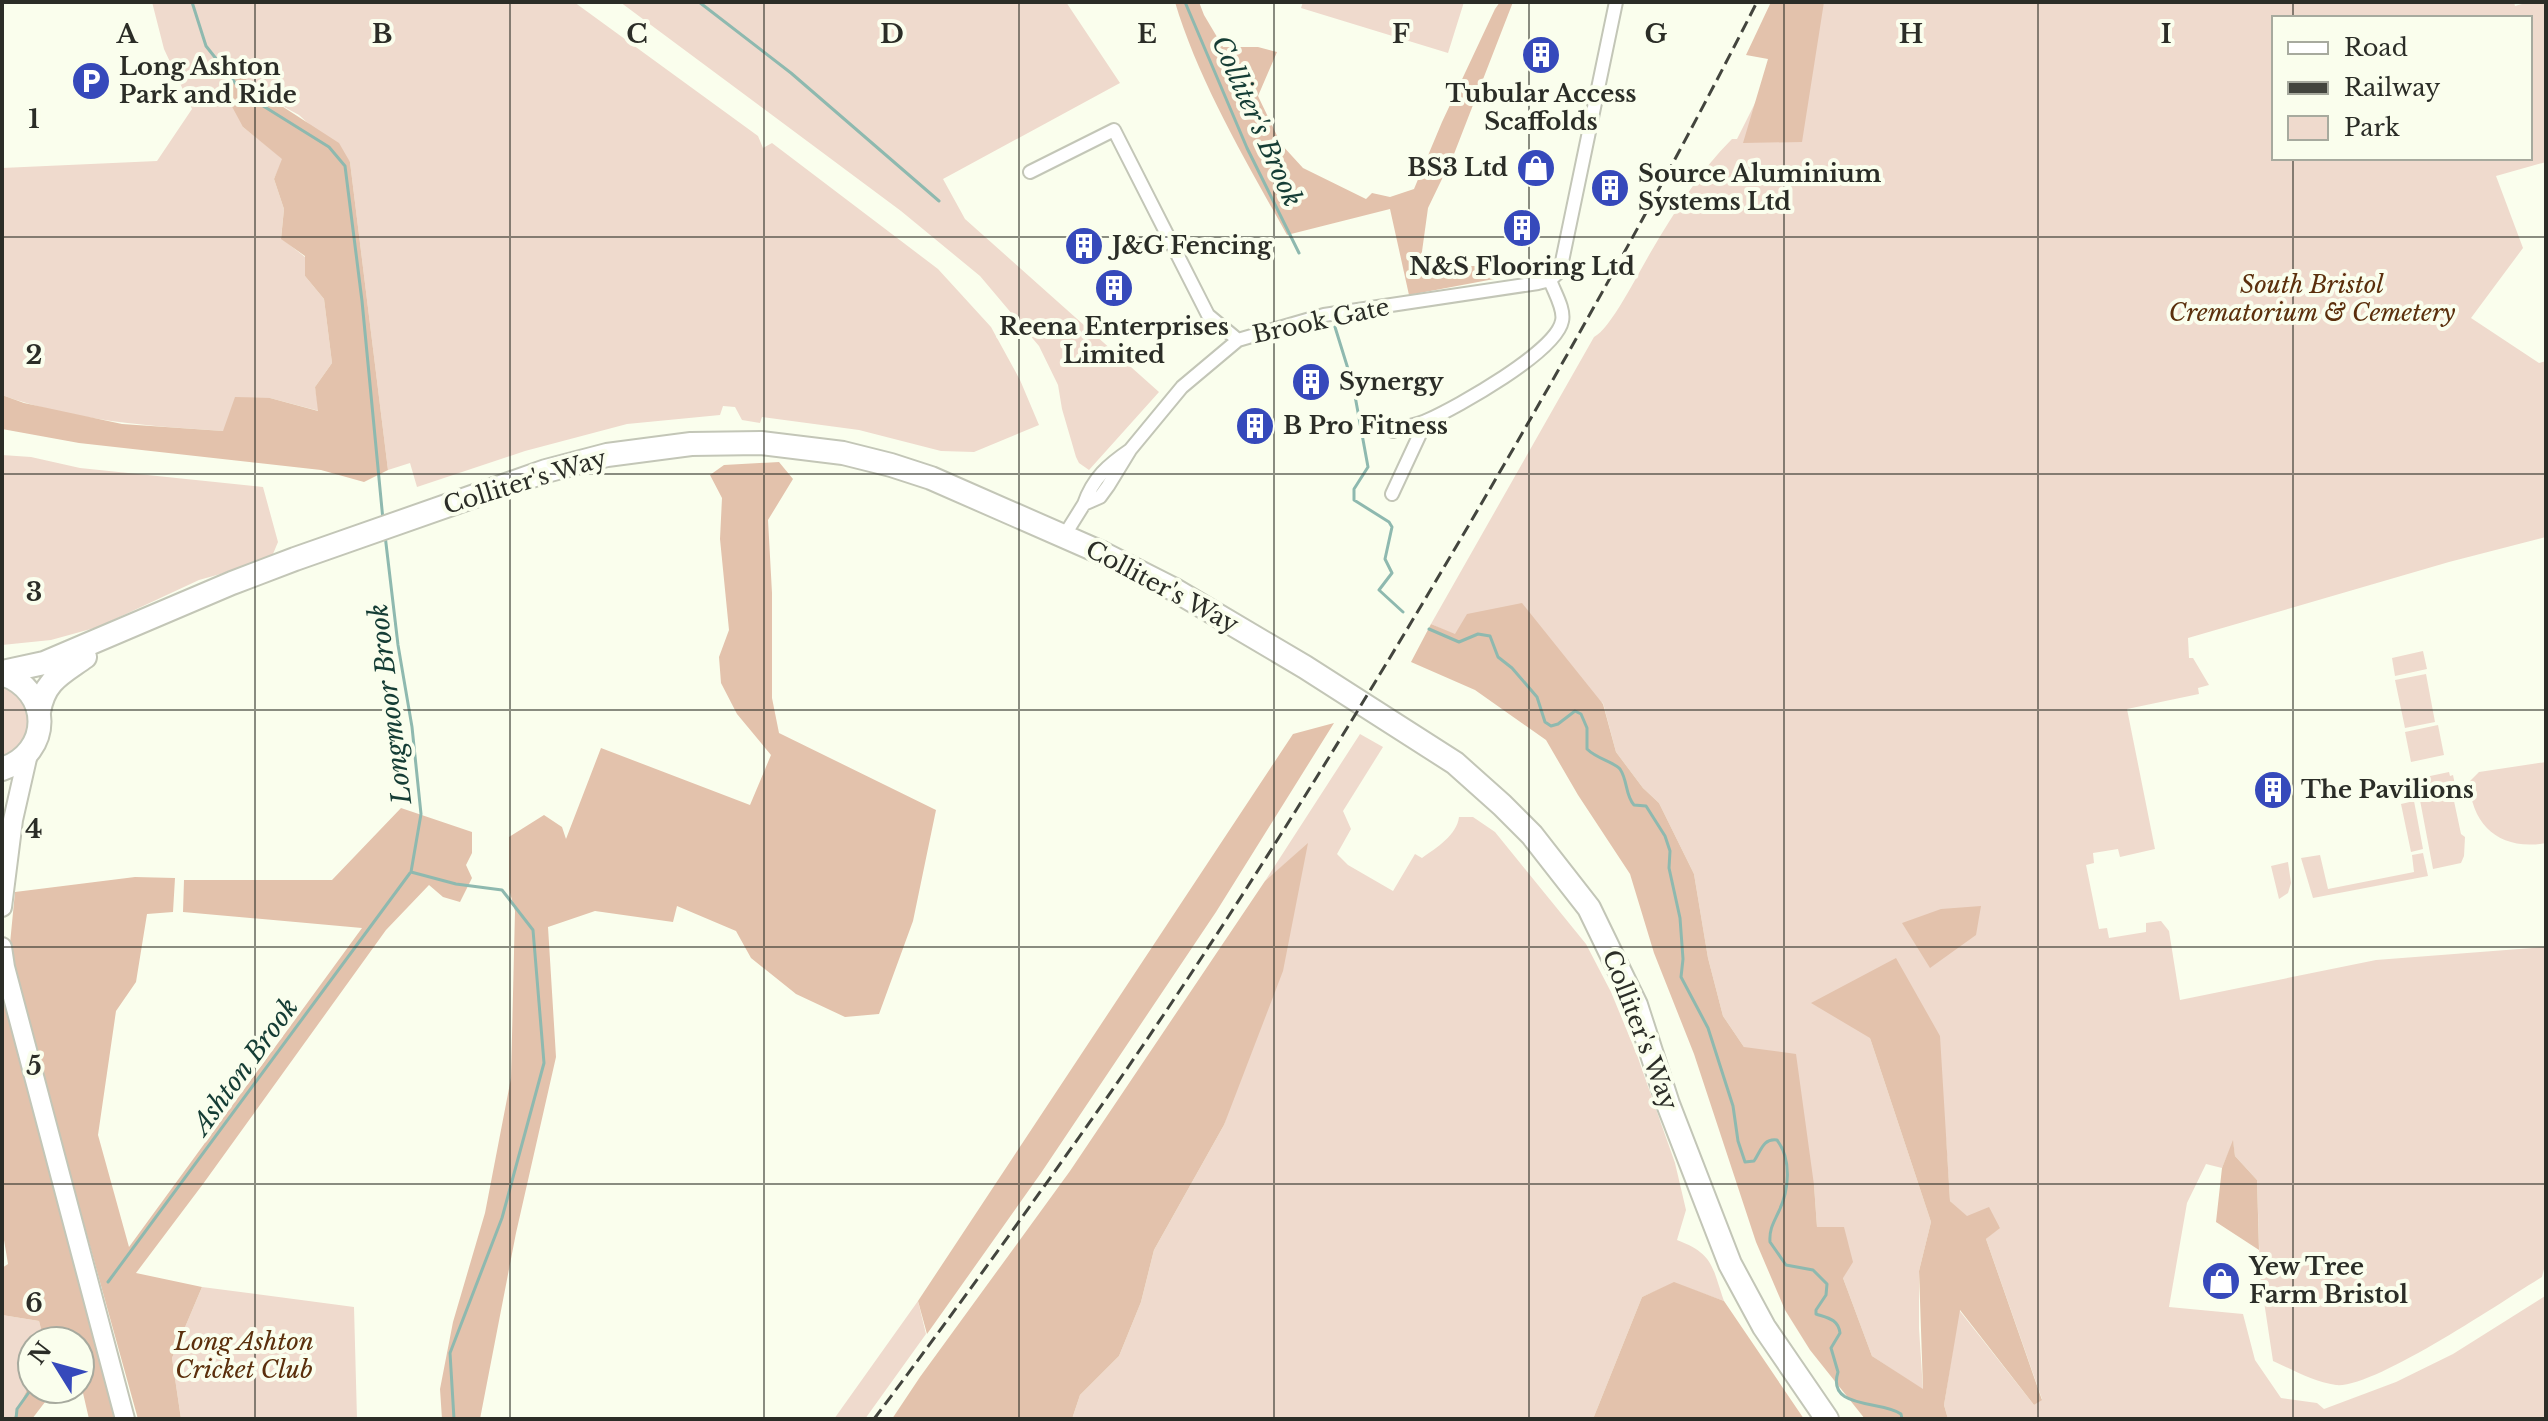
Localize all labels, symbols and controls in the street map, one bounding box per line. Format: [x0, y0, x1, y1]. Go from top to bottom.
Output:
legend [2272, 16, 2532, 160]
text: A [115, 18, 138, 50]
text: B [372, 18, 392, 50]
text: C [626, 18, 648, 50]
text: D [880, 18, 904, 50]
text: E [1137, 18, 1157, 50]
text: F [1392, 18, 1410, 50]
text: G [1645, 18, 1668, 50]
text: H [1899, 18, 1923, 50]
text: I [2160, 18, 2172, 50]
water label: Colliter's Brook [1205, 31, 1309, 211]
text: Road [2344, 33, 2408, 62]
building icon: Tubular Access Scaffolds [1520, 34, 1562, 76]
place label: Long Ashton Park and Ride [119, 52, 297, 109]
parking icon: Long Ashton Park and Ride [70, 60, 112, 102]
text: Railway [2344, 73, 2441, 102]
place label: Tubular Access Scaffolds [1445, 79, 1637, 136]
text: 1 [28, 103, 40, 135]
text: Park [2344, 113, 2400, 142]
shop icon: BS3 Ltd [1515, 147, 1557, 189]
place label: BS3 Ltd [1407, 153, 1508, 182]
place label: Source Aluminium Systems Ltd [1638, 159, 1882, 216]
building icon: Source Aluminium Systems Ltd [1589, 167, 1631, 209]
building icon: N&S Flooring Ltd [1501, 207, 1543, 249]
building icon: J&G Fencing [1063, 225, 1105, 267]
place label: J&G Fencing [1107, 231, 1273, 260]
place label: N&S Flooring Ltd [1409, 252, 1635, 281]
building icon: Reena Enterprises Limited [1093, 267, 1135, 309]
park label: South Bristol Crematorium & Cemetery [2169, 270, 2456, 327]
street label: Brook Gate [1250, 292, 1392, 349]
place label: Reena Enterprises Limited [999, 312, 1229, 369]
text: 2 [26, 339, 42, 371]
building icon: Synergy [1290, 361, 1332, 403]
place label: Synergy [1339, 367, 1444, 396]
building icon: B Pro Fitness [1234, 405, 1276, 447]
place label: B Pro Fitness [1283, 411, 1448, 440]
street label: Colliter's Way [440, 443, 610, 520]
street label: Colliter's Way [1081, 534, 1244, 639]
text: 3 [26, 576, 42, 608]
water label: Longmoor Brook [362, 602, 418, 807]
building icon: The Pavilions [2252, 769, 2294, 811]
place label: The Pavilions [2301, 775, 2474, 804]
text: 4 [25, 813, 43, 845]
street label: Colliter's Way [1597, 946, 1685, 1114]
water label: Ashton Brook [183, 992, 305, 1143]
text: 5 [26, 1050, 42, 1082]
place label: Yew Tree Farm Bristol [2248, 1252, 2409, 1309]
shop icon: Yew Tree Farm Bristol [2200, 1260, 2242, 1302]
text: 6 [25, 1287, 43, 1319]
north arrow [16, 1325, 96, 1405]
park label: Long Ashton Cricket Club [173, 1327, 314, 1384]
text: N [23, 1337, 58, 1370]

